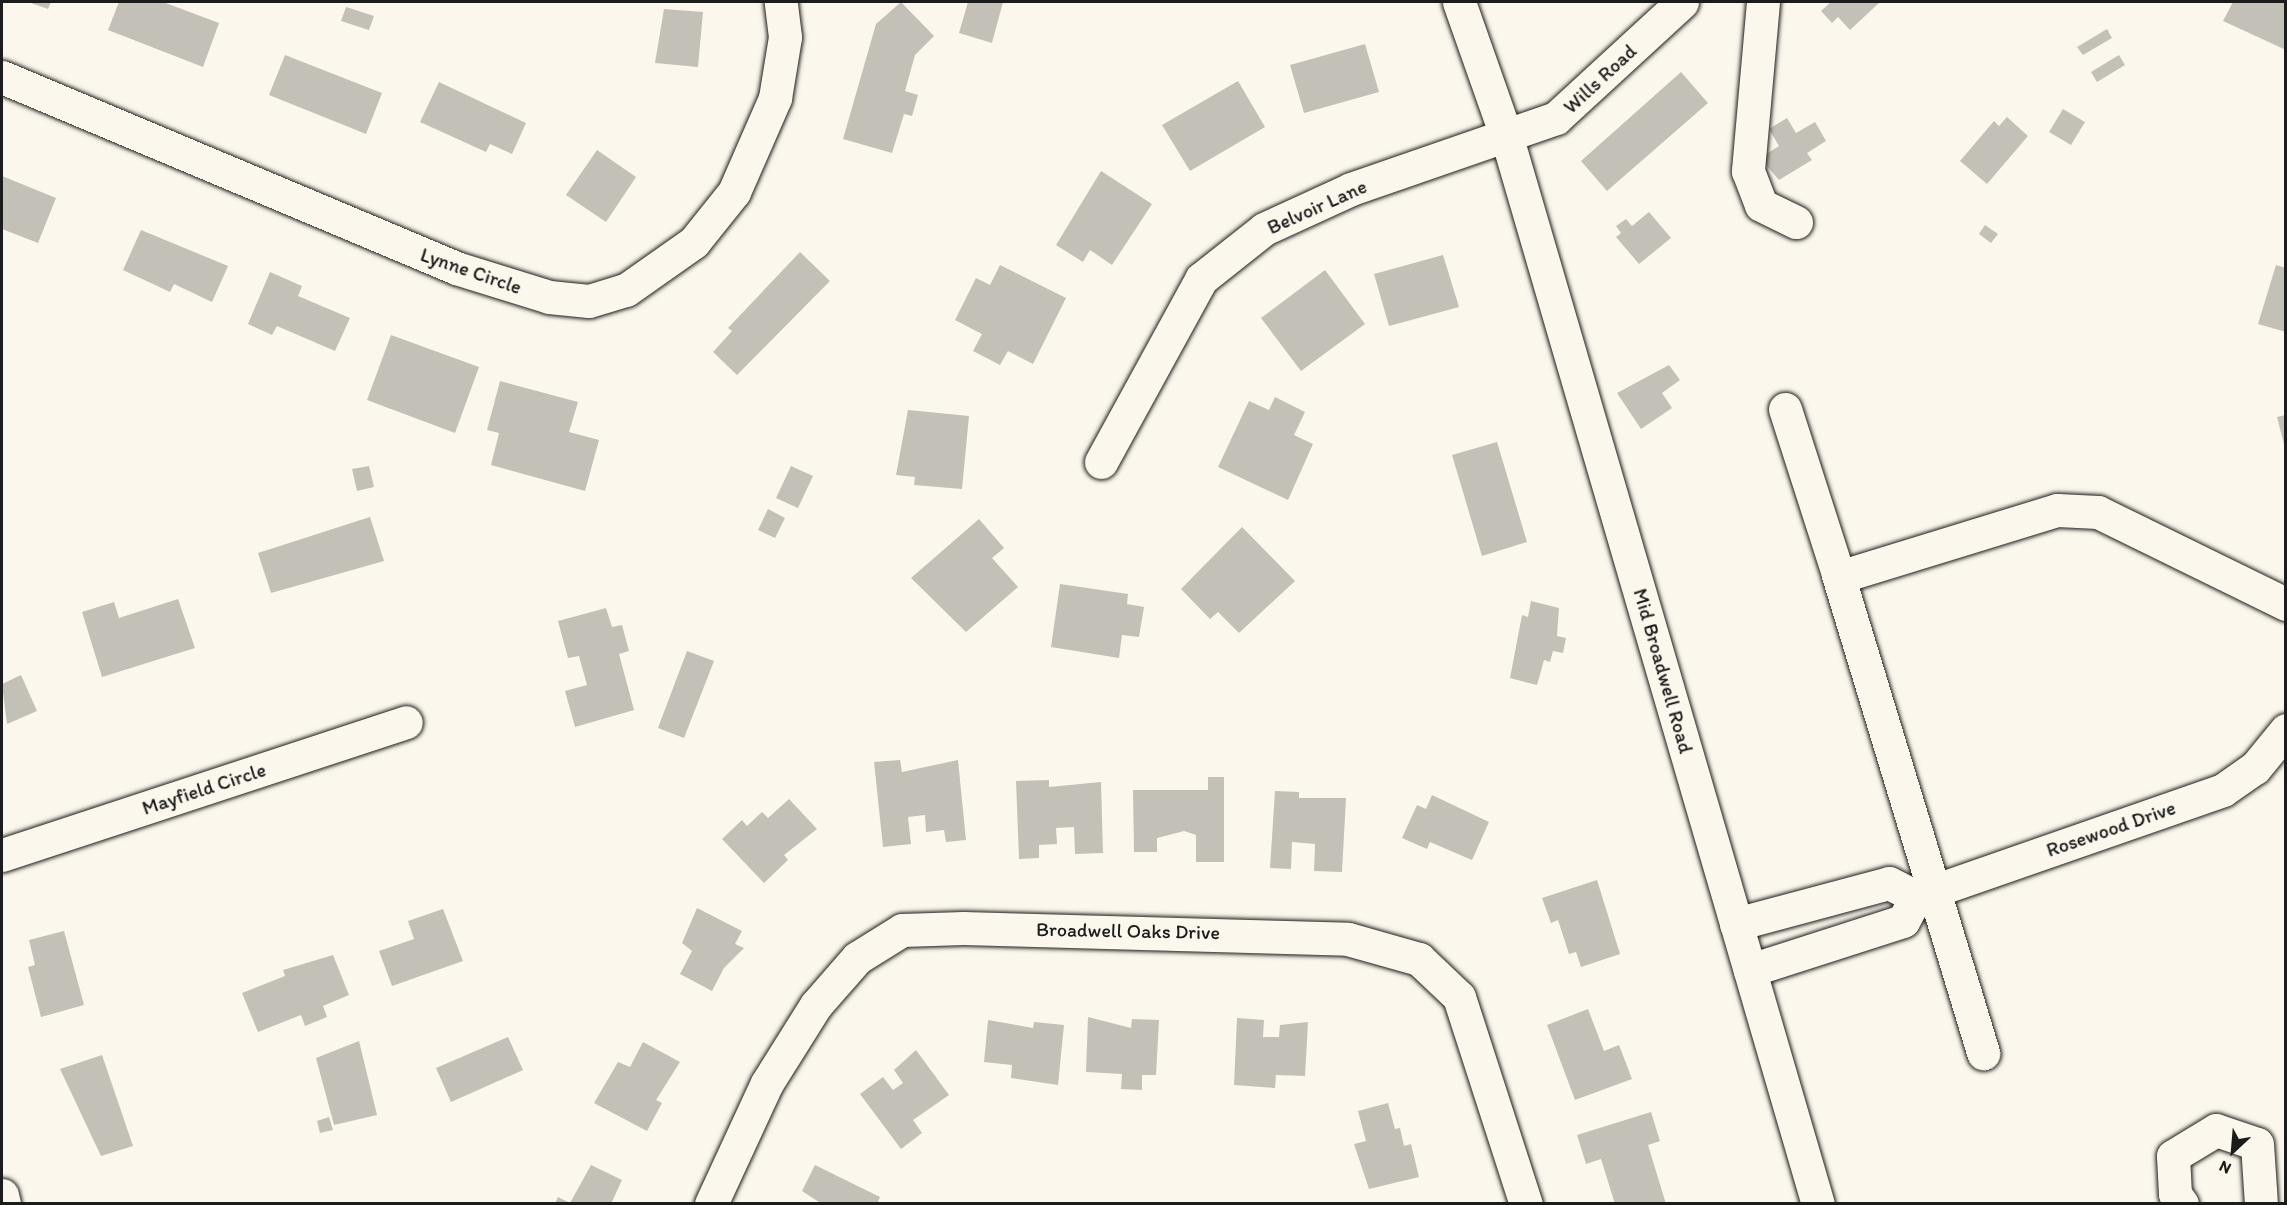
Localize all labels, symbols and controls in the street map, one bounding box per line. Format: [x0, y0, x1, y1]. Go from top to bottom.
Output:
street label: Wills Road [1559, 39, 1641, 119]
street label: Belvoir Lane [1264, 174, 1370, 240]
street label: Lynne Circle [417, 243, 525, 299]
street label: Mid Broadwell Road [1628, 586, 1698, 756]
street label: Mayfield Circle [139, 758, 269, 820]
street label: Rosewood Drive [2043, 796, 2179, 862]
street label: Broadwell Oaks Drive [1036, 917, 1220, 945]
north arrow [2203, 1121, 2263, 1181]
text: N [2216, 1157, 2234, 1179]

